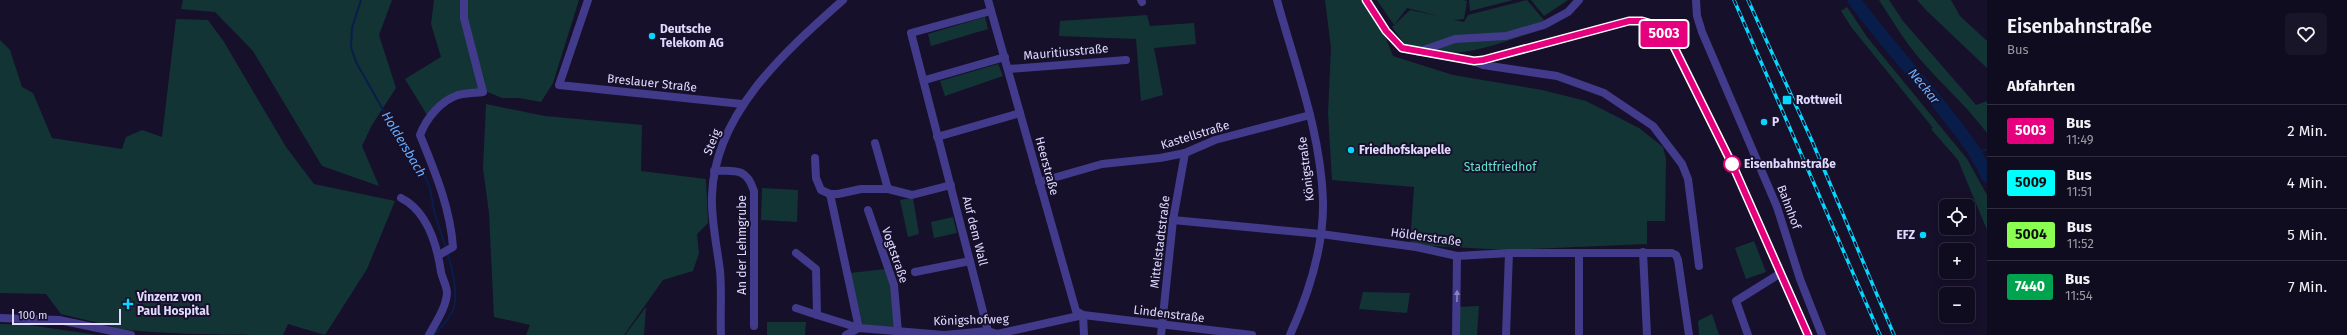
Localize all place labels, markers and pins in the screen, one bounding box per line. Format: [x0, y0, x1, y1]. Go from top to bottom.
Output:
place label: Deutsche Telekom AG [660, 22, 724, 50]
marker: Deutsche Telekom AG [647, 31, 657, 41]
place label: Rottweil [1796, 93, 1842, 107]
marker: Rottweil [1781, 94, 1793, 106]
place label: P [1772, 115, 1779, 129]
marker: P [1759, 117, 1769, 127]
place label: Friedhofskapelle [1359, 143, 1451, 157]
marker: Friedhofskapelle [1346, 145, 1356, 155]
marker: Eisenbahnstraße [1723, 155, 1741, 173]
place label: Eisenbahnstraße [1744, 157, 1836, 171]
place label: EFZ [1897, 228, 1915, 242]
marker: EFZ [1918, 230, 1928, 240]
place label: Vinzenz von Paul Hospital [136, 290, 210, 318]
marker: Vinzenz von Paul Hospital [122, 298, 134, 310]

